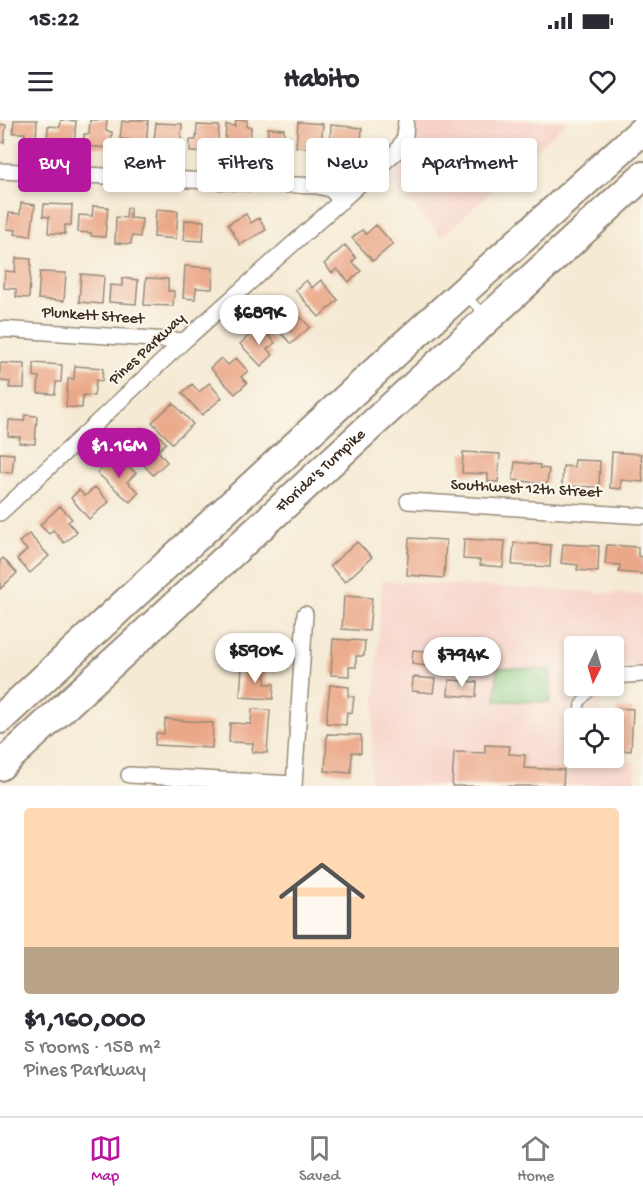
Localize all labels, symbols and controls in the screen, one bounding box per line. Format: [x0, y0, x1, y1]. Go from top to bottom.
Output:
text: 15:22 [30, 8, 79, 34]
icon: menu [24, 65, 57, 98]
text: Habito [284, 65, 359, 97]
icon: heart [586, 65, 619, 98]
chip: Buy [18, 138, 91, 192]
chip: Rent [103, 138, 185, 192]
chip: Filters [197, 138, 294, 192]
chip: New [306, 138, 389, 192]
chip: Apartment [401, 138, 537, 192]
pin: $689K [217, 295, 301, 346]
text: $689K [233, 303, 285, 326]
street label: Plunkett Street [40, 304, 146, 330]
street label: Pines Parkway [105, 310, 190, 391]
street label: Florida's Turnpike [272, 425, 371, 518]
pin: $1.16M [70, 428, 168, 479]
text: $1.16M [91, 436, 147, 459]
street label: Southwest 12th Street [450, 477, 603, 504]
pin: $590K [213, 633, 297, 684]
north arrow [564, 636, 624, 696]
map controls [564, 636, 624, 768]
pin: $794K [420, 637, 504, 688]
text: $590K [229, 641, 281, 664]
text: $794K [437, 645, 487, 668]
button: locate [564, 708, 624, 768]
icon: home [268, 847, 376, 955]
text: $1,160,000 [24, 1006, 145, 1037]
text: 5 rooms · 158 m² [24, 1037, 161, 1060]
text: Pines Parkway [24, 1060, 146, 1083]
tab: Map [89, 1132, 122, 1187]
tab: Saved [299, 1132, 340, 1187]
tab: Home [517, 1132, 554, 1187]

